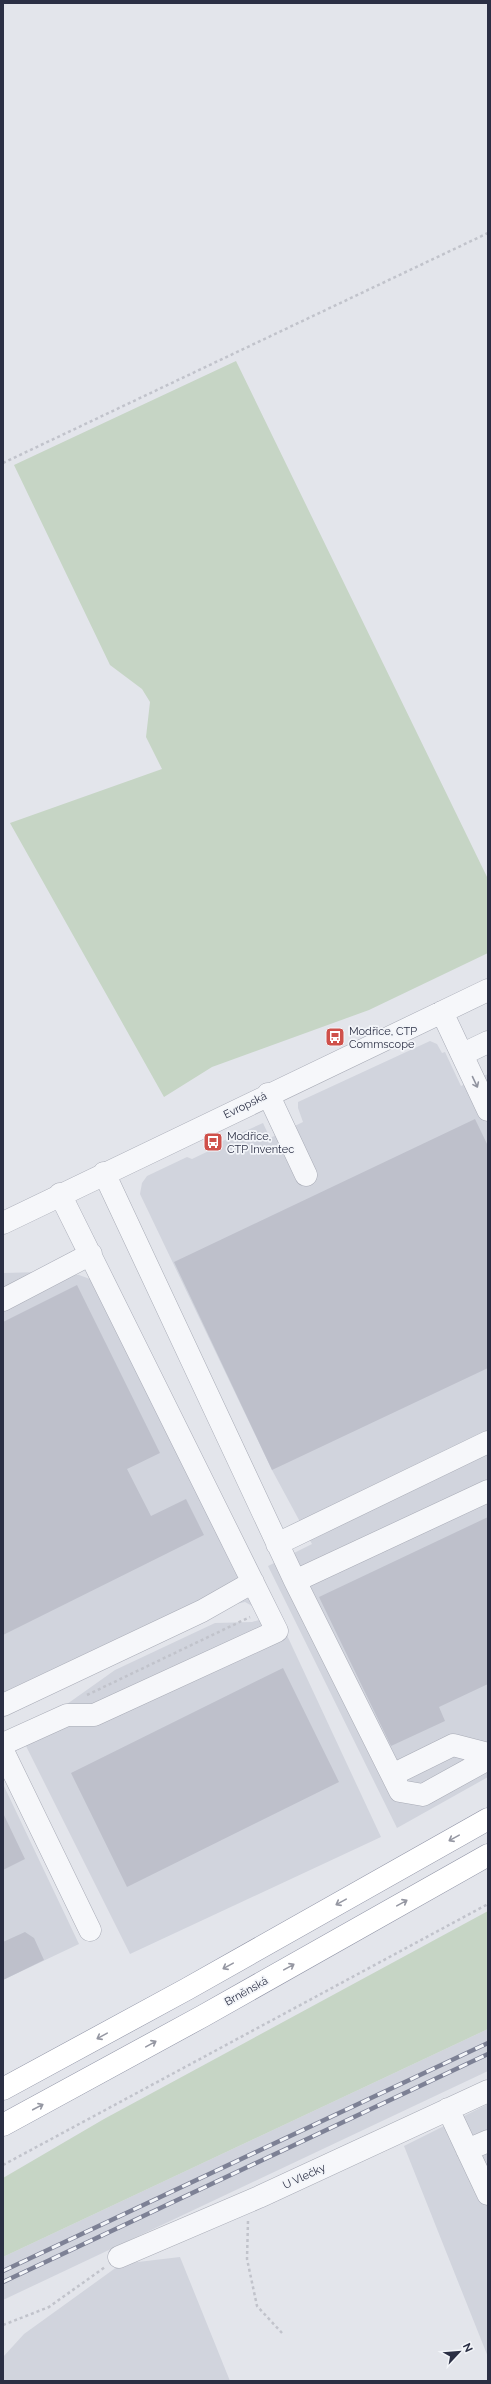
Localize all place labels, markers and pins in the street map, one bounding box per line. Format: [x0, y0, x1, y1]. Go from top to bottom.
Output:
place label: Modřice, CTP Commscope [349, 1025, 417, 1051]
bus stop icon: Modřice, CTP Commscope [324, 1026, 346, 1048]
place label: Modřice, CTP Inventec [227, 1130, 294, 1156]
bus stop icon: Modřice, CTP Inventec [202, 1131, 224, 1153]

